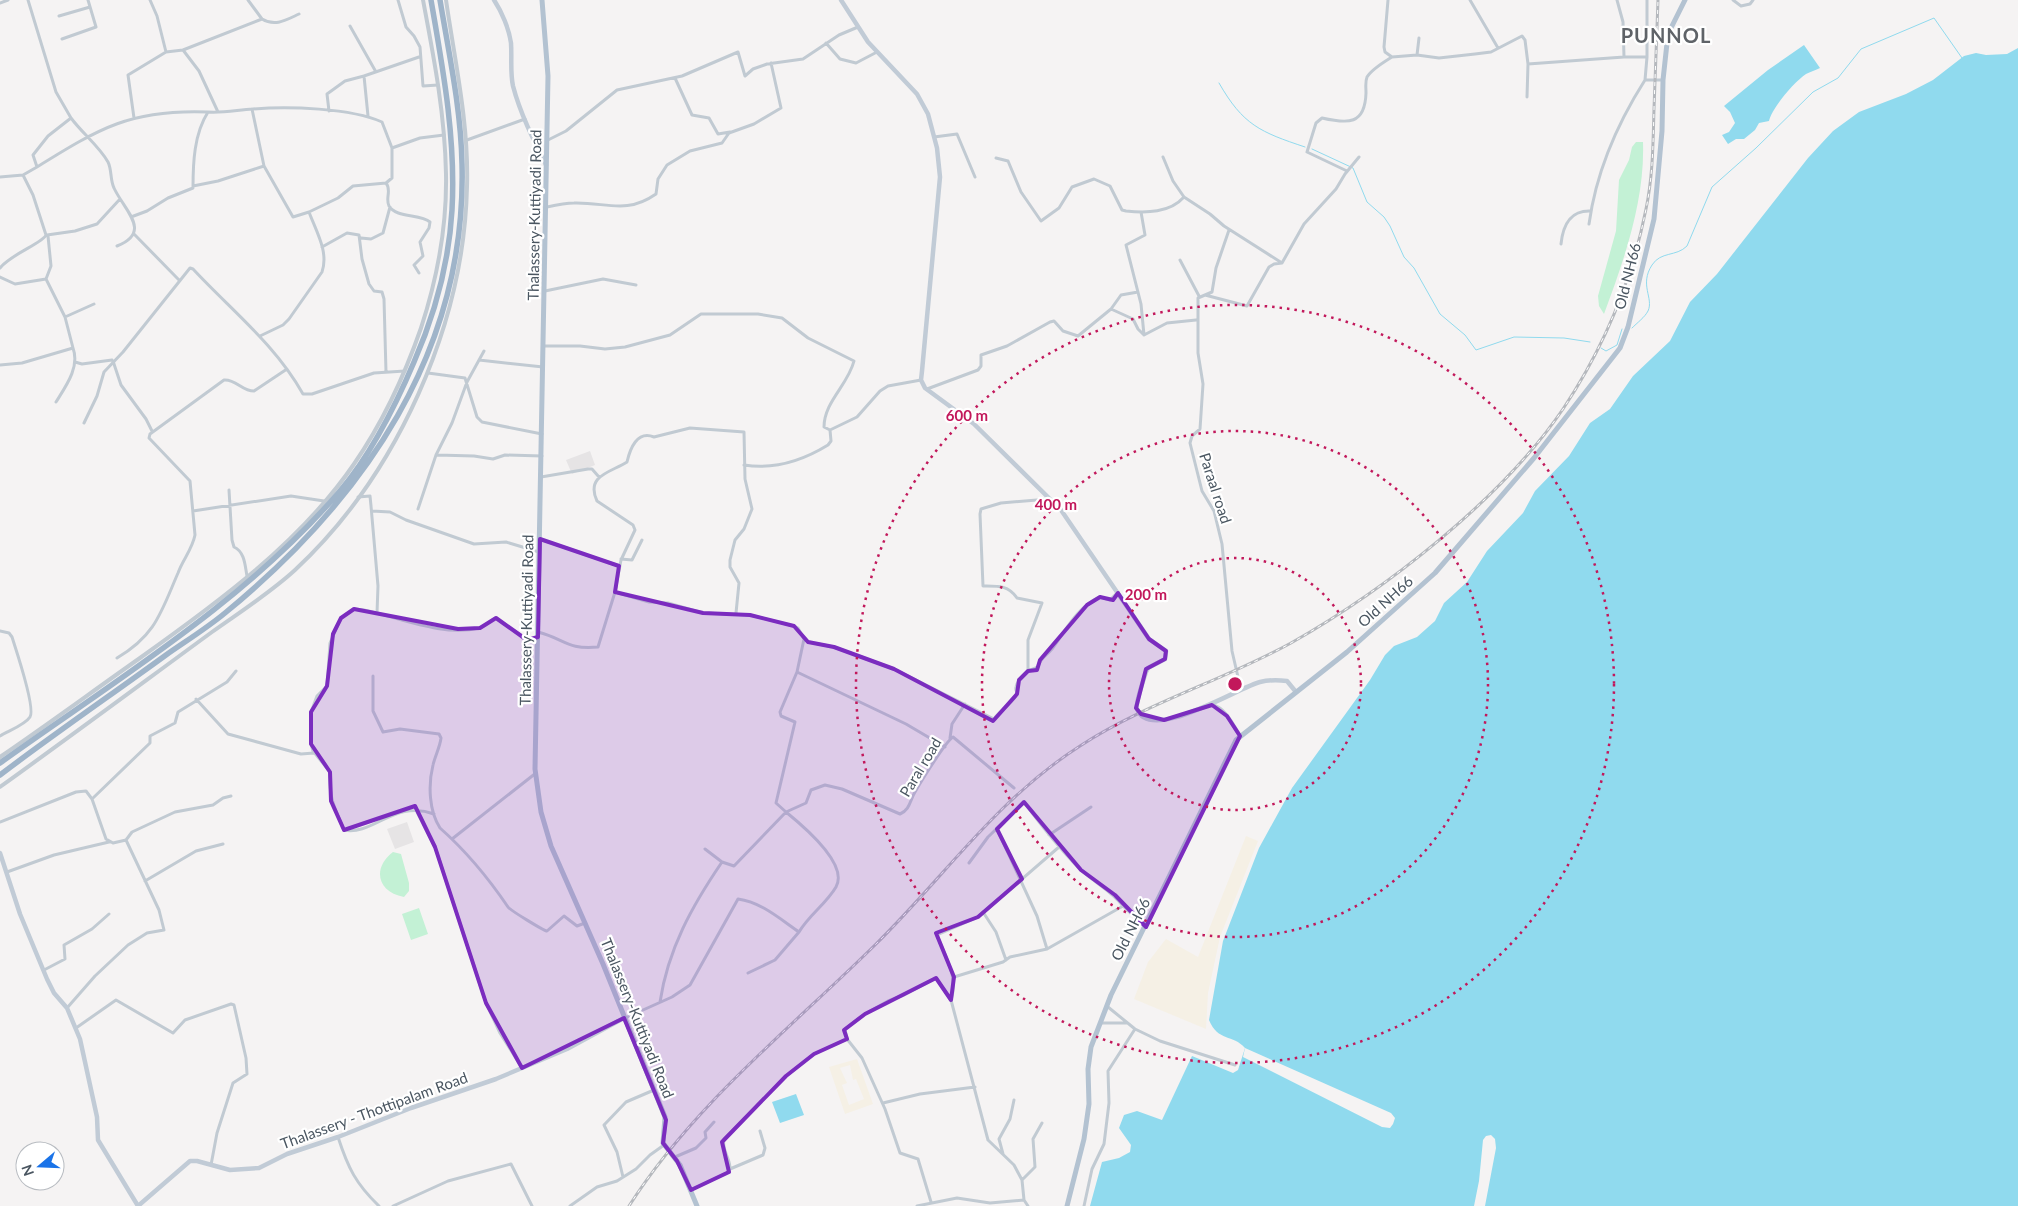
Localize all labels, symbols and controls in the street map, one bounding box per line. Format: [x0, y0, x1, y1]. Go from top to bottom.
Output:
district label: PUNNOL [1621, 23, 1711, 47]
street label: Thalassery-Kuttiyadi Road [524, 129, 544, 301]
street label: Old NH66 [1610, 241, 1644, 311]
text: 600 m [946, 406, 988, 424]
street label: Paraal road [1196, 450, 1236, 526]
text: 400 m [1035, 495, 1077, 513]
street label: Thalassery-Kuttiyadi Road [516, 534, 536, 706]
street label: Old NH66 [1354, 571, 1416, 630]
text: 200 m [1125, 585, 1167, 603]
centre of rings [1226, 675, 1244, 693]
street label: Paral road [895, 734, 945, 800]
street label: Old NH66 [1107, 894, 1154, 963]
street label: Thalassery-Kuttiyadi Road [598, 935, 678, 1101]
street label: Thalassery - Thottipalam Road [278, 1068, 470, 1152]
north arrow [15, 1141, 65, 1191]
text: N [17, 1163, 37, 1178]

